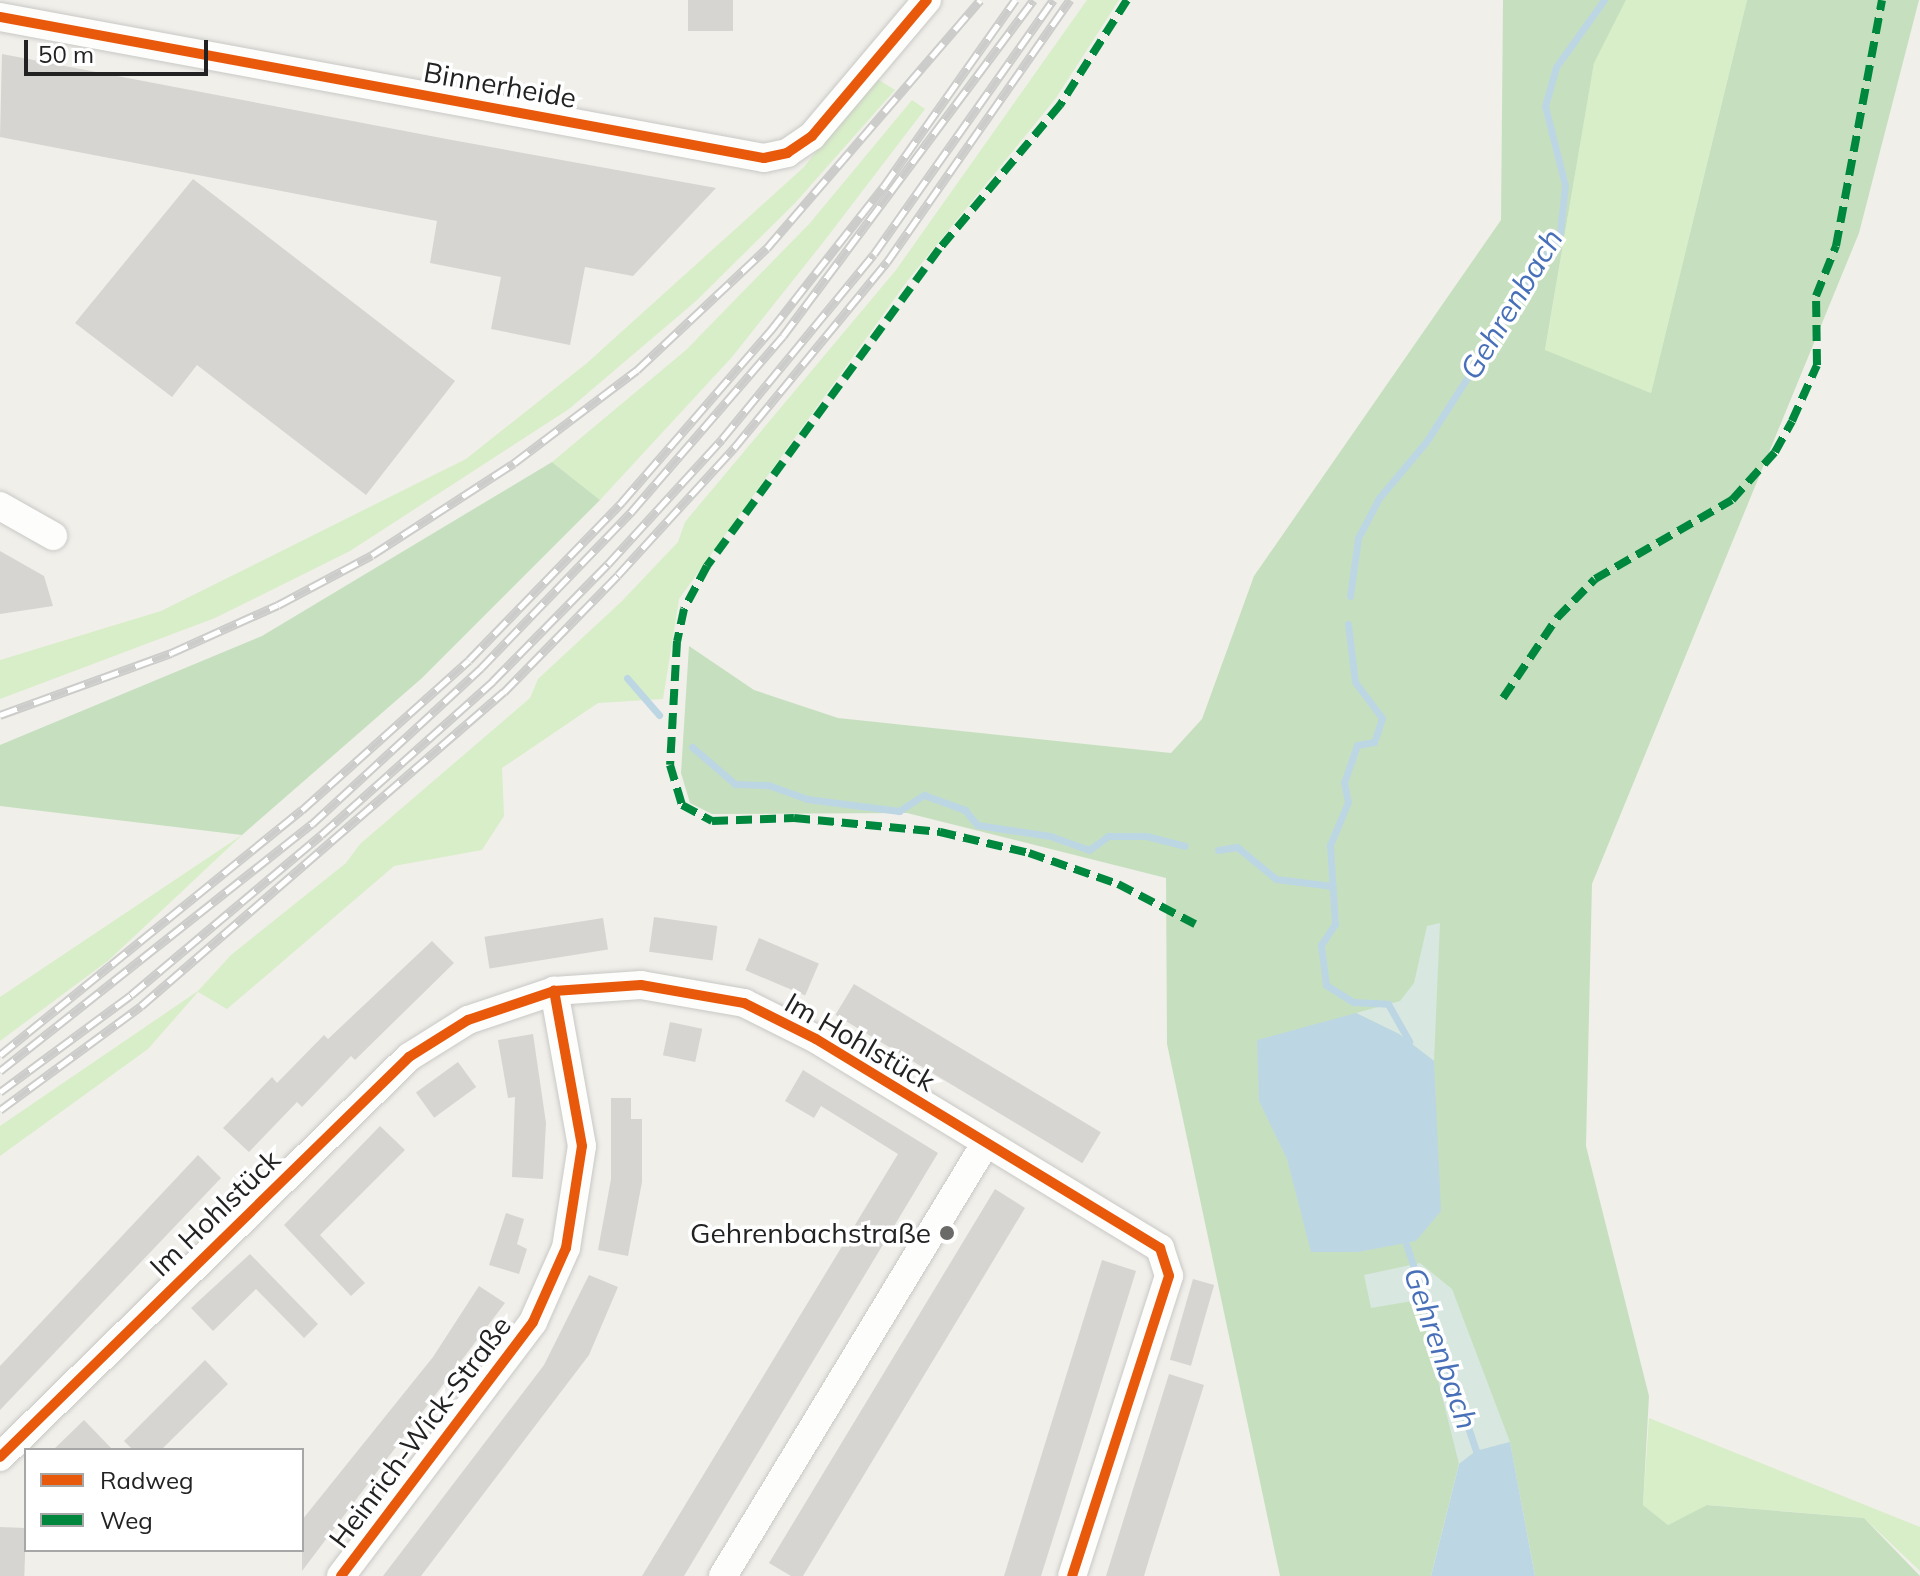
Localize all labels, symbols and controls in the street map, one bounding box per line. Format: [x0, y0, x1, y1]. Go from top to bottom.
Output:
scale bar [28, 24, 212, 74]
text: 50 m [38, 39, 94, 69]
street label: Binnerheide [421, 55, 579, 115]
water label: Gehrenbach [1452, 222, 1570, 386]
street label: Im Hohlstück [779, 986, 941, 1098]
street label: Im Hohlstück [143, 1143, 287, 1283]
place label: Gehrenbachstraße [690, 1216, 931, 1250]
marker: Gehrenbachstraße [938, 1224, 956, 1242]
water label: Gehrenbach [1396, 1262, 1486, 1434]
street label: Heinrich-Wick-Straße [322, 1310, 518, 1554]
legend [24, 1448, 304, 1552]
text: Radweg [100, 1465, 194, 1495]
text: Weg [100, 1505, 153, 1535]

